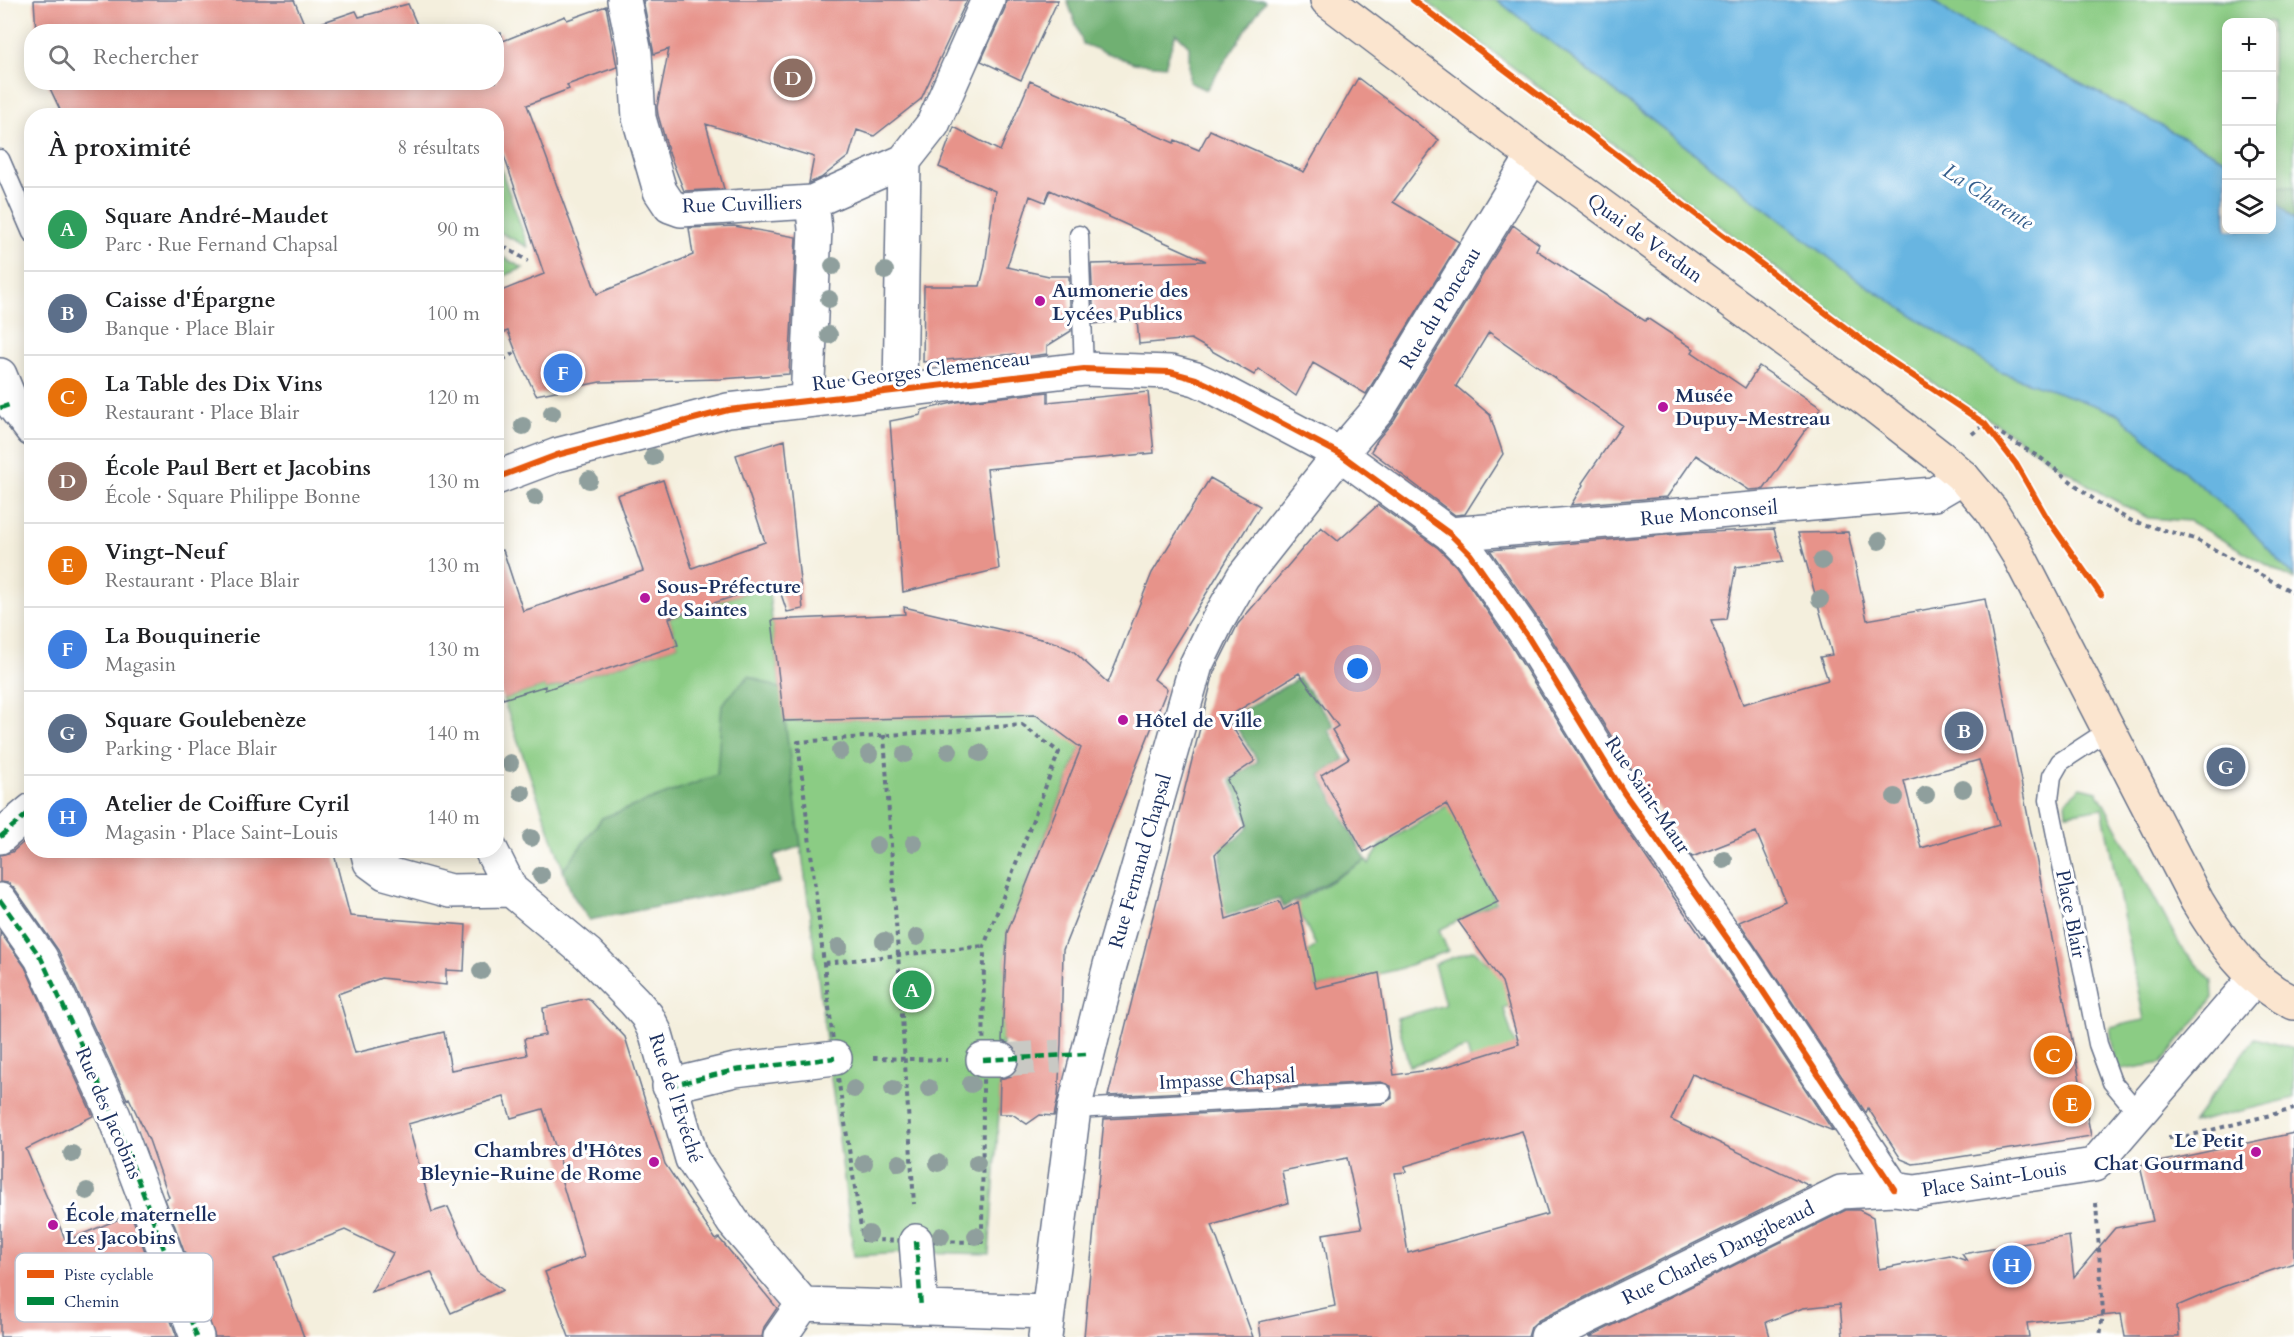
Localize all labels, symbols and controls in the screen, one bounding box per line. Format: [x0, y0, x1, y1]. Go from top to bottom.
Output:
map controls [2222, 18, 2276, 234]
button: + [2222, 18, 2276, 72]
search box [24, 24, 504, 90]
icon: search [45, 41, 78, 74]
text: Rechercher [93, 42, 198, 72]
pin: D [774, 56, 812, 100]
button: − [2222, 72, 2276, 126]
button: locate [2222, 126, 2276, 180]
text: À proximité [48, 130, 191, 165]
text: 8 résultats [397, 134, 480, 161]
water label: La Charente [1937, 157, 2040, 238]
button: layers [2222, 180, 2276, 234]
street label: Quai de Verdun [1582, 187, 1709, 290]
street label: Rue Cuvilliers [681, 188, 803, 220]
text: Square André-Maudet [105, 201, 328, 231]
text: A [60, 216, 75, 243]
text: 90 m [437, 216, 480, 243]
text: Parc · Rue Fernand Chapsal [105, 231, 338, 258]
street label: Rue du Ponceau [1393, 242, 1487, 374]
place label: Aumonerie des Lycées Publics [1052, 277, 1188, 327]
text: Caisse d'Épargne [105, 285, 276, 315]
marker: Aumonerie des Lycées Publics [1033, 294, 1047, 308]
text: B [60, 300, 75, 327]
text: 100 m [427, 300, 480, 327]
text: Banque · Place Blair [105, 315, 275, 342]
street label: Rue Georges Clemenceau [811, 344, 1032, 398]
pin: F [544, 350, 582, 395]
text: La Table des Dix Vins [105, 369, 323, 399]
place label: Musée Dupuy-Mestreau [1675, 382, 1831, 432]
text: C [60, 384, 75, 411]
text: 120 m [427, 384, 480, 411]
text: Restaurant · Place Blair [105, 399, 299, 426]
marker: Musée Dupuy-Mestreau [1656, 400, 1670, 414]
text: École Paul Bert et Jacobins [105, 453, 371, 483]
text: D [59, 468, 76, 495]
text: 130 m [427, 468, 480, 495]
text: École · Square Philippe Bonne [105, 483, 360, 510]
street label: Rue Monconseil [1639, 494, 1779, 532]
text: Vingt-Neuf [105, 537, 225, 567]
text: E [61, 552, 74, 579]
text: 130 m [427, 552, 480, 579]
text: Restaurant · Place Blair [105, 567, 299, 594]
place label: Sous-Préfecture de Saintes [657, 573, 801, 623]
marker: Sous-Préfecture de Saintes [638, 591, 652, 605]
text: La Bouquinerie [105, 621, 261, 651]
text: F [62, 636, 73, 663]
text: 130 m [427, 636, 480, 663]
text: Magasin [105, 651, 176, 678]
your location [1343, 654, 1372, 683]
text: Square Goulebenèze [105, 705, 307, 735]
place label: Hôtel de Ville [1135, 707, 1262, 734]
pin: B [1944, 708, 1984, 754]
marker: Hôtel de Ville [1116, 713, 1130, 727]
text: G [59, 720, 76, 747]
text: 140 m [427, 720, 480, 747]
street label: Rue Saint-Maur [1599, 731, 1698, 859]
text: Parking · Place Blair [105, 735, 277, 762]
pin: G [2206, 744, 2246, 789]
street label: Rue Fernand Chapsal [1102, 771, 1178, 951]
text: Atelier de Coiffure Cyril [105, 789, 349, 819]
text: H [59, 804, 76, 831]
text: 140 m [427, 804, 480, 831]
text: Magasin · Place Saint-Louis [105, 819, 338, 846]
street label: Place Blair [2049, 868, 2093, 961]
pin: A [892, 968, 932, 1012]
street label: Rue de l'Evéché [642, 1030, 710, 1166]
pin: C [2034, 1032, 2072, 1078]
street label: Rue des Jacobins [69, 1043, 149, 1183]
street label: Impasse Chapsal [1158, 1062, 1296, 1096]
pin: E [2052, 1082, 2092, 1126]
place label: Le Petit Chat Gourmand [2094, 1127, 2245, 1177]
place label: Chambres d'Hôtes Bleynie-Ruine de Rome [420, 1137, 642, 1187]
marker: Le Petit Chat Gourmand [2249, 1145, 2263, 1159]
street label: Place Saint-Louis [1920, 1154, 2068, 1204]
marker: Chambres d'Hôtes Bleynie-Ruine de Rome [647, 1155, 661, 1169]
street label: Rue Charles Dangibeaud [1617, 1194, 1819, 1311]
place label: École maternelle Les Jacobins [65, 1201, 217, 1251]
marker: École maternelle Les Jacobins [46, 1218, 60, 1232]
pin: H [1992, 1242, 2032, 1288]
legend [15, 1253, 213, 1322]
text: Piste cyclable [64, 1264, 154, 1286]
text: Chemin [64, 1291, 119, 1313]

